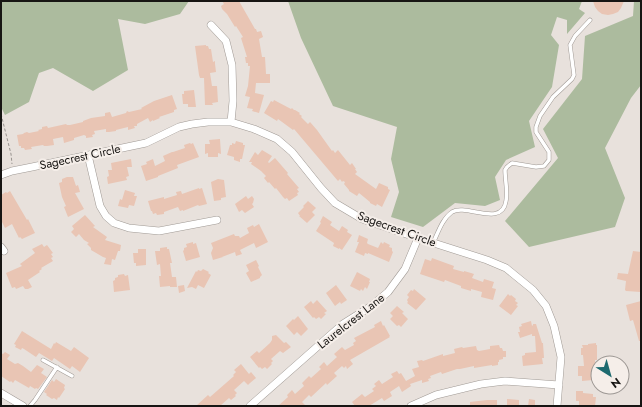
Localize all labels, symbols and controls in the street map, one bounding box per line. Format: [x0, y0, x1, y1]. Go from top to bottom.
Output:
street label: Sagecrest Circle [38, 140, 122, 174]
street label: Sagecrest Circle [355, 206, 439, 252]
street label: Laurelcrest Lane [313, 289, 389, 353]
north arrow [590, 355, 630, 395]
text: N [608, 374, 624, 392]

